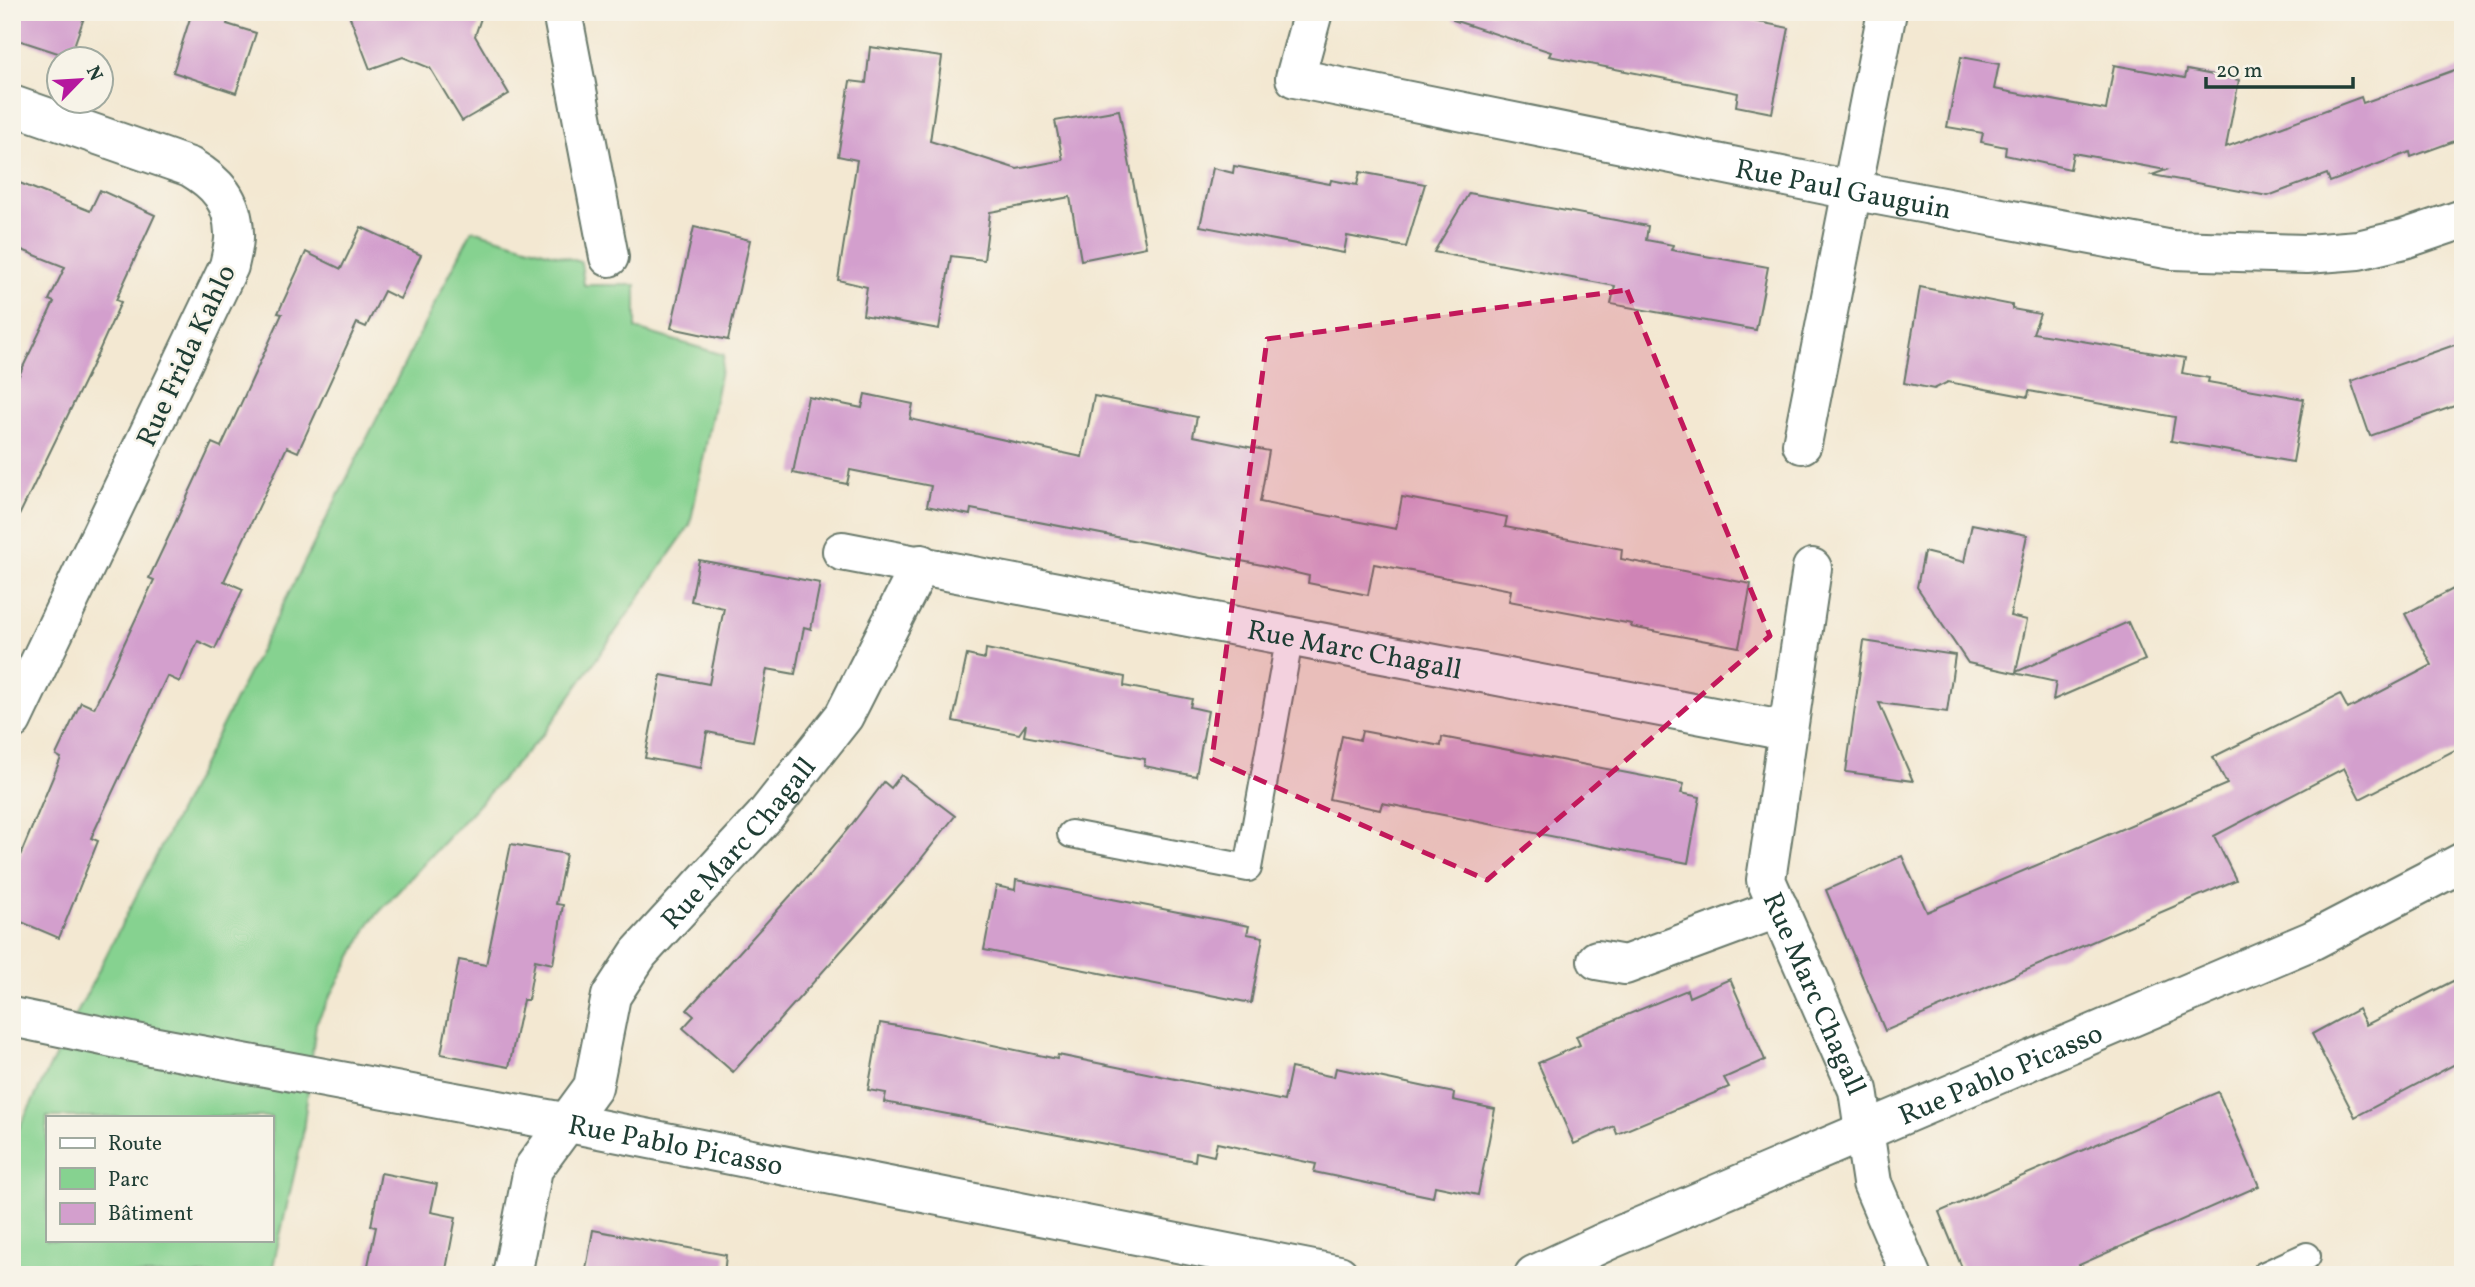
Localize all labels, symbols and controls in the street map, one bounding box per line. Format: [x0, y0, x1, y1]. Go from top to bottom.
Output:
north arrow [46, 46, 116, 116]
scale bar [2206, 46, 2352, 90]
text: 20 m [2216, 57, 2262, 86]
text: N [79, 62, 108, 86]
street label: Rue Paul Gauguin [1732, 150, 1954, 230]
street label: Rue Frida Kahlo [128, 259, 247, 454]
street label: Rue Marc Chagall [1244, 612, 1465, 691]
street label: Rue Marc Chagall [653, 750, 826, 939]
street label: Rue Marc Chagall [1752, 887, 1875, 1102]
street label: Rue Pablo Picasso [1893, 1015, 2109, 1136]
street label: Rue Pablo Picasso [565, 1106, 786, 1187]
legend [46, 1116, 273, 1242]
text: Route [108, 1130, 162, 1159]
text: Parc [108, 1166, 149, 1195]
text: Bâtiment [108, 1200, 193, 1229]

